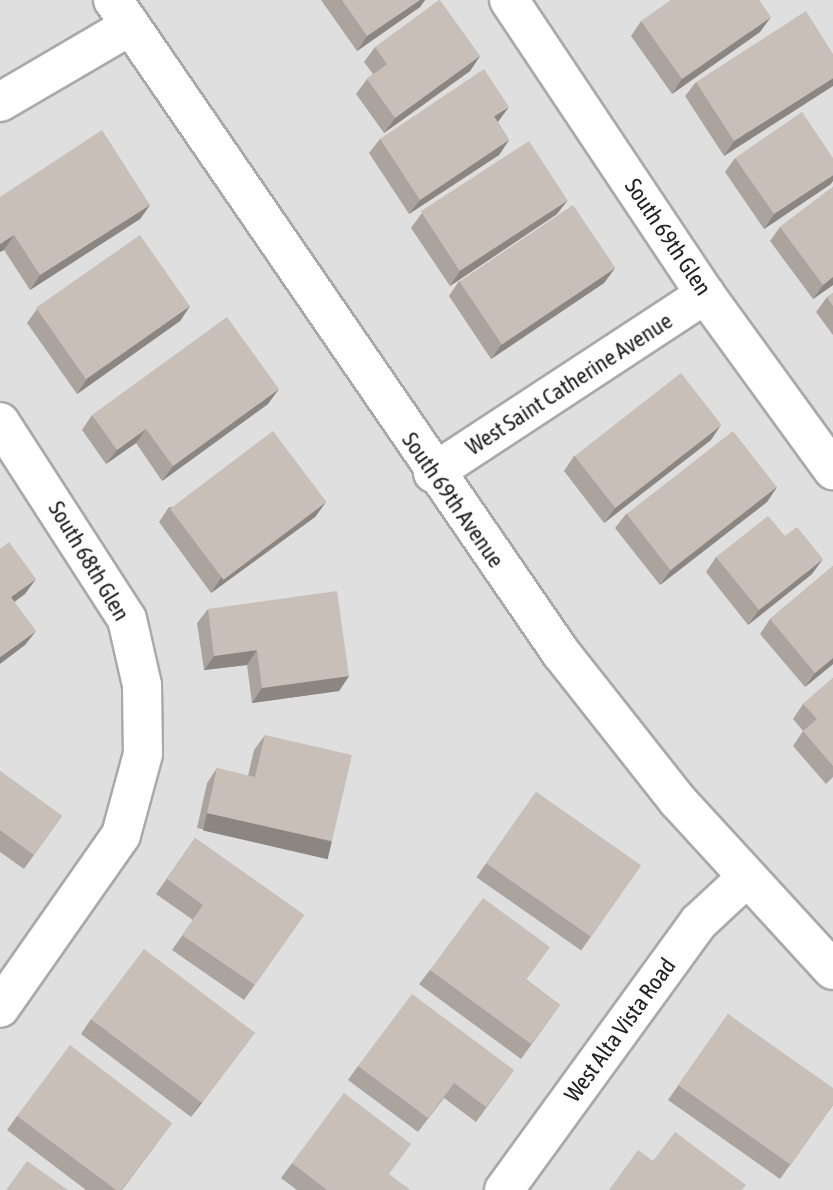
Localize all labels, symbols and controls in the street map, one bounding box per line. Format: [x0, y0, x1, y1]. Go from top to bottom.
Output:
street label: South 69th Glen [619, 173, 717, 301]
street label: West Saint Catherine Avenue [461, 307, 677, 461]
street label: South 69th Avenue [396, 427, 510, 573]
street label: South 68th Glen [42, 496, 136, 626]
street label: West Alta Vista Road [559, 953, 681, 1107]

